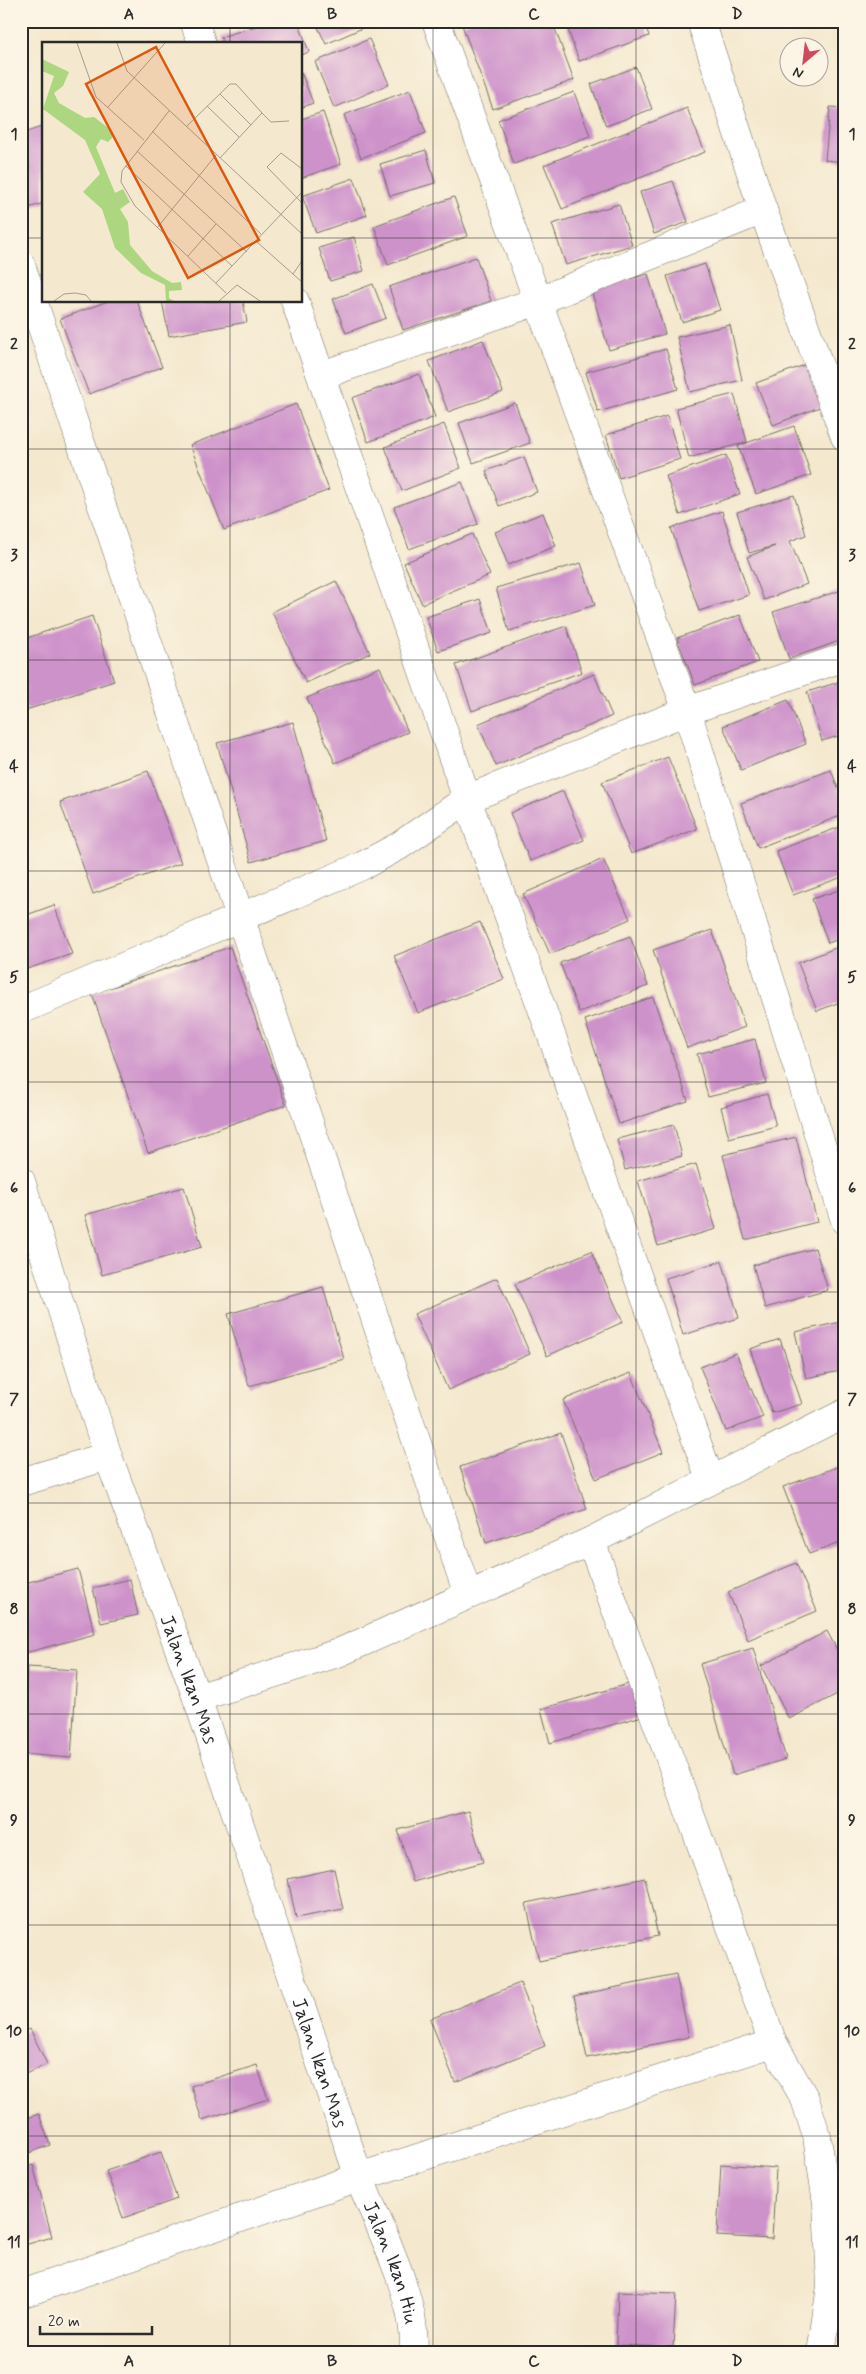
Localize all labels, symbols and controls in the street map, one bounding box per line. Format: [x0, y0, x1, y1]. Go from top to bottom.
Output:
text: A [124, 4, 134, 25]
text: B [327, 4, 337, 25]
text: C [528, 4, 540, 25]
text: D [731, 4, 743, 25]
north arrow [778, 38, 828, 88]
inset map [42, 42, 302, 302]
text: N [790, 62, 807, 83]
text: 1 [10, 124, 18, 145]
text: 1 [848, 124, 856, 145]
text: 2 [10, 334, 18, 355]
text: 2 [848, 334, 856, 355]
text: 3 [10, 545, 18, 566]
text: 3 [848, 545, 856, 566]
text: 4 [9, 756, 19, 777]
text: 4 [847, 756, 857, 777]
text: 5 [9, 967, 19, 988]
text: 5 [847, 967, 857, 988]
text: 6 [10, 1178, 18, 1199]
text: 6 [848, 1178, 856, 1199]
text: 7 [9, 1389, 19, 1410]
text: 7 [847, 1389, 857, 1410]
text: 8 [9, 1599, 19, 1620]
text: 8 [847, 1599, 857, 1620]
street label: Jalan Ikan Mas [152, 1611, 224, 1748]
text: 9 [10, 1810, 18, 1831]
text: 9 [848, 1810, 856, 1831]
street label: Jalan Ikan Mas [284, 1994, 353, 2132]
text: 10 [6, 2021, 22, 2042]
text: 10 [844, 2021, 860, 2042]
street label: Jalan Ikan Hiu [356, 2197, 424, 2327]
text: 11 [7, 2232, 21, 2253]
text: 11 [845, 2232, 859, 2253]
scale bar [40, 2304, 152, 2336]
text: 20 m [48, 2312, 80, 2332]
text: A [124, 2351, 134, 2372]
text: B [327, 2351, 337, 2372]
text: C [528, 2351, 540, 2372]
text: D [731, 2351, 743, 2372]

